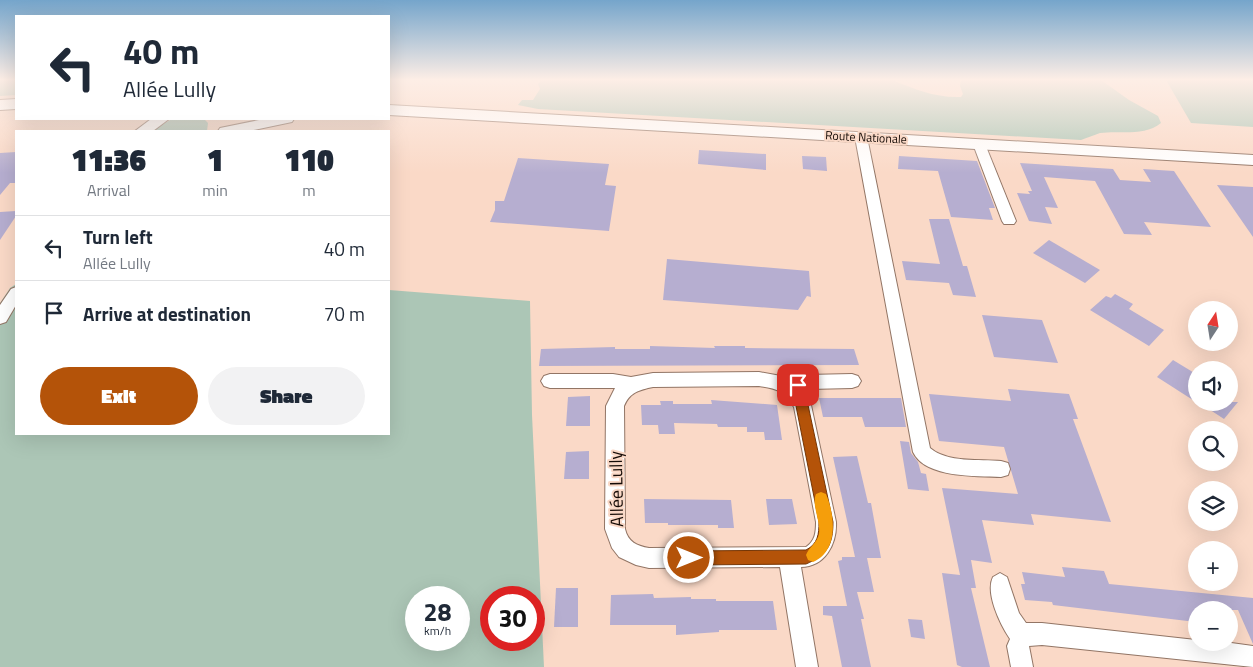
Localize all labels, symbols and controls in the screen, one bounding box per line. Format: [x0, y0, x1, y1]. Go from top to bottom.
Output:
text: 40 m [123, 24, 199, 78]
icon: left [40, 35, 105, 100]
text: Allée Lully [123, 72, 216, 106]
street label: Route Nationale [825, 125, 907, 149]
text: 11:36 [71, 137, 146, 183]
text: 1 [207, 137, 223, 183]
text: 110 [284, 137, 334, 183]
text: Arrival [87, 178, 130, 202]
text: min [202, 178, 228, 202]
text: m [302, 178, 316, 202]
text: Turn left [83, 222, 153, 251]
icon: left [40, 234, 68, 262]
text: 40 m [324, 234, 365, 263]
text: Allée Lully [83, 251, 151, 275]
icon: arrive [40, 299, 68, 327]
text: Arrive at destination [83, 299, 251, 328]
text: 70 m [324, 299, 365, 328]
north arrow [1188, 301, 1238, 351]
map controls [1188, 301, 1238, 651]
button: sound [1188, 361, 1238, 411]
pin [777, 364, 819, 406]
button: Exit [40, 367, 198, 425]
button: Share [208, 367, 365, 425]
icon: arrive [784, 371, 812, 399]
button: search [1188, 421, 1238, 471]
street label: Allée Lully [602, 450, 630, 527]
button: layers [1188, 481, 1238, 531]
position arrow [662, 531, 714, 583]
button: + [1188, 541, 1238, 591]
speed limit sign: 30 [480, 586, 545, 651]
text: 28 [423, 593, 452, 631]
button: − [1188, 601, 1238, 651]
text: km/h [424, 621, 451, 640]

